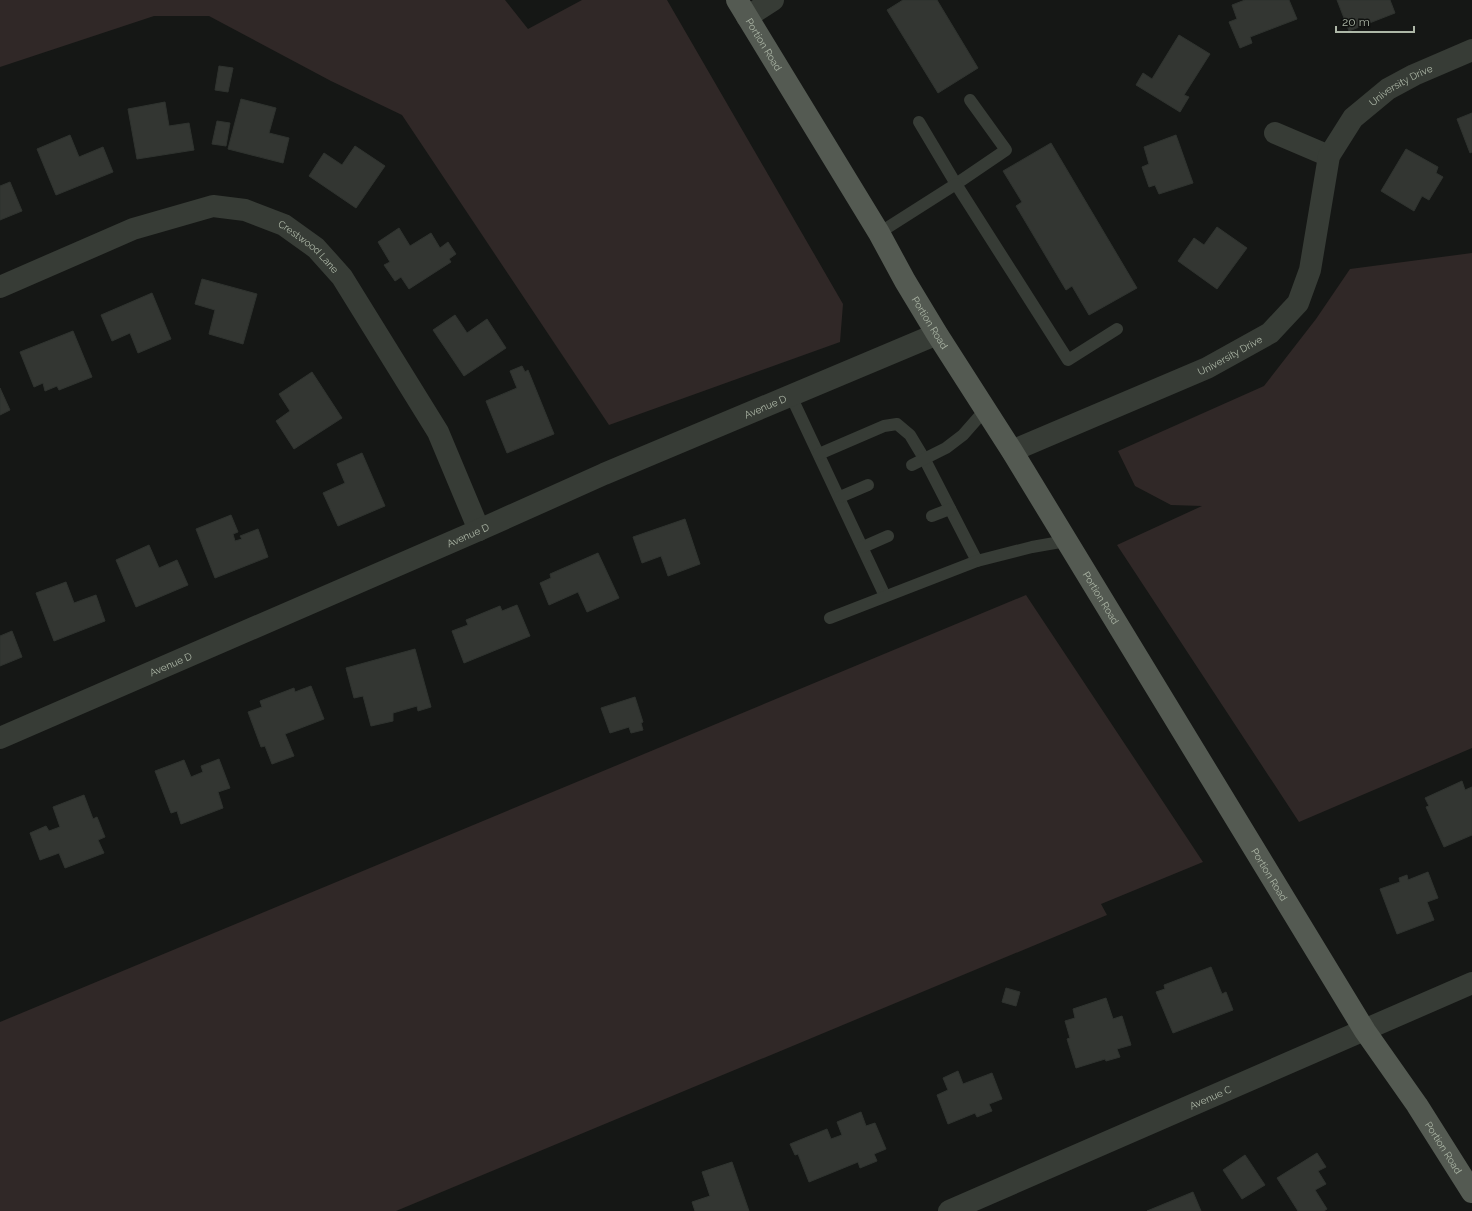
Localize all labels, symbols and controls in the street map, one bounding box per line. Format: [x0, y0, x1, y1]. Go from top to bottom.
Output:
scale bar [1336, 8, 1414, 34]
text: 20 m [1342, 15, 1370, 29]
street label: Portion Road [744, 16, 784, 73]
street label: University Drive [1367, 62, 1434, 108]
street label: Crestwood Lane [277, 218, 341, 275]
street label: Portion Road [910, 294, 950, 351]
street label: University Drive [1196, 333, 1264, 377]
street label: Avenue D [742, 392, 788, 420]
street label: Avenue D [445, 521, 491, 549]
street label: Portion Road [1081, 569, 1121, 626]
street label: Avenue D [148, 650, 193, 678]
street label: Portion Road [1250, 846, 1290, 903]
street label: Avenue C [1188, 1083, 1233, 1111]
street label: Portion Road [1423, 1119, 1464, 1176]

